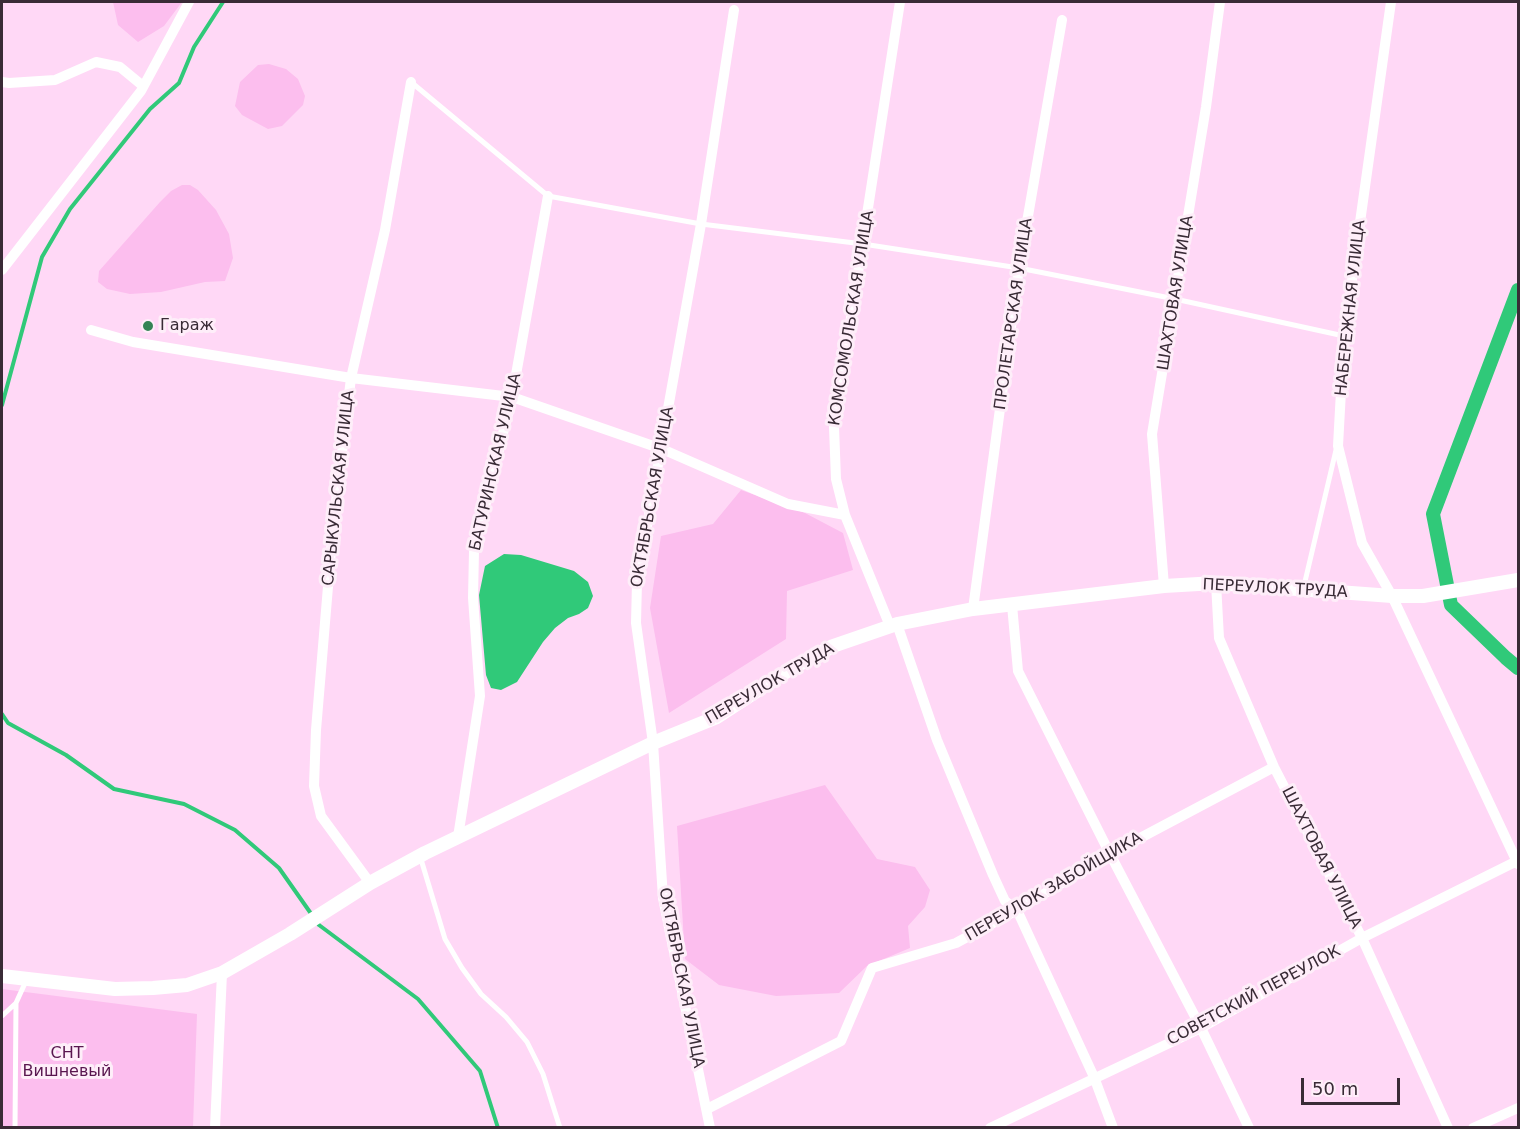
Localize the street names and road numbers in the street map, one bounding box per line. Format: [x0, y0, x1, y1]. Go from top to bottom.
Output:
street label: КОМСОМОЛЬСКАЯ УЛИЦА [825, 209, 879, 427]
street label: ШАХТОВАЯ УЛИЦА [1154, 214, 1198, 372]
street label: ПРОЛЕТАРСКАЯ УЛИЦА [991, 217, 1037, 411]
street label: НАБЕРЕЖНАЯ УЛИЦА [1332, 219, 1370, 397]
street label: БАТУРИНСКАЯ УЛИЦА [466, 371, 526, 553]
street label: САРЫКУЛЬСКАЯ УЛИЦА [319, 389, 359, 587]
street label: ОКТЯБРЬСКАЯ УЛИЦА [628, 405, 678, 589]
street label: ПЕРЕУЛОК ТРУДА [1202, 576, 1348, 602]
street label: ПЕРЕУЛОК ТРУДА [702, 639, 838, 729]
street label: ШАХТОВАЯ УЛИЦА [1277, 784, 1365, 932]
street label: ПЕРЕУЛОК ЗАБОЙЩИКА [962, 828, 1146, 946]
street label: ОКТЯБРЬСКАЯ УЛИЦА [654, 886, 708, 1070]
street label: СОВЕТСКИЙ ПЕРЕУЛОК [1164, 942, 1344, 1050]

